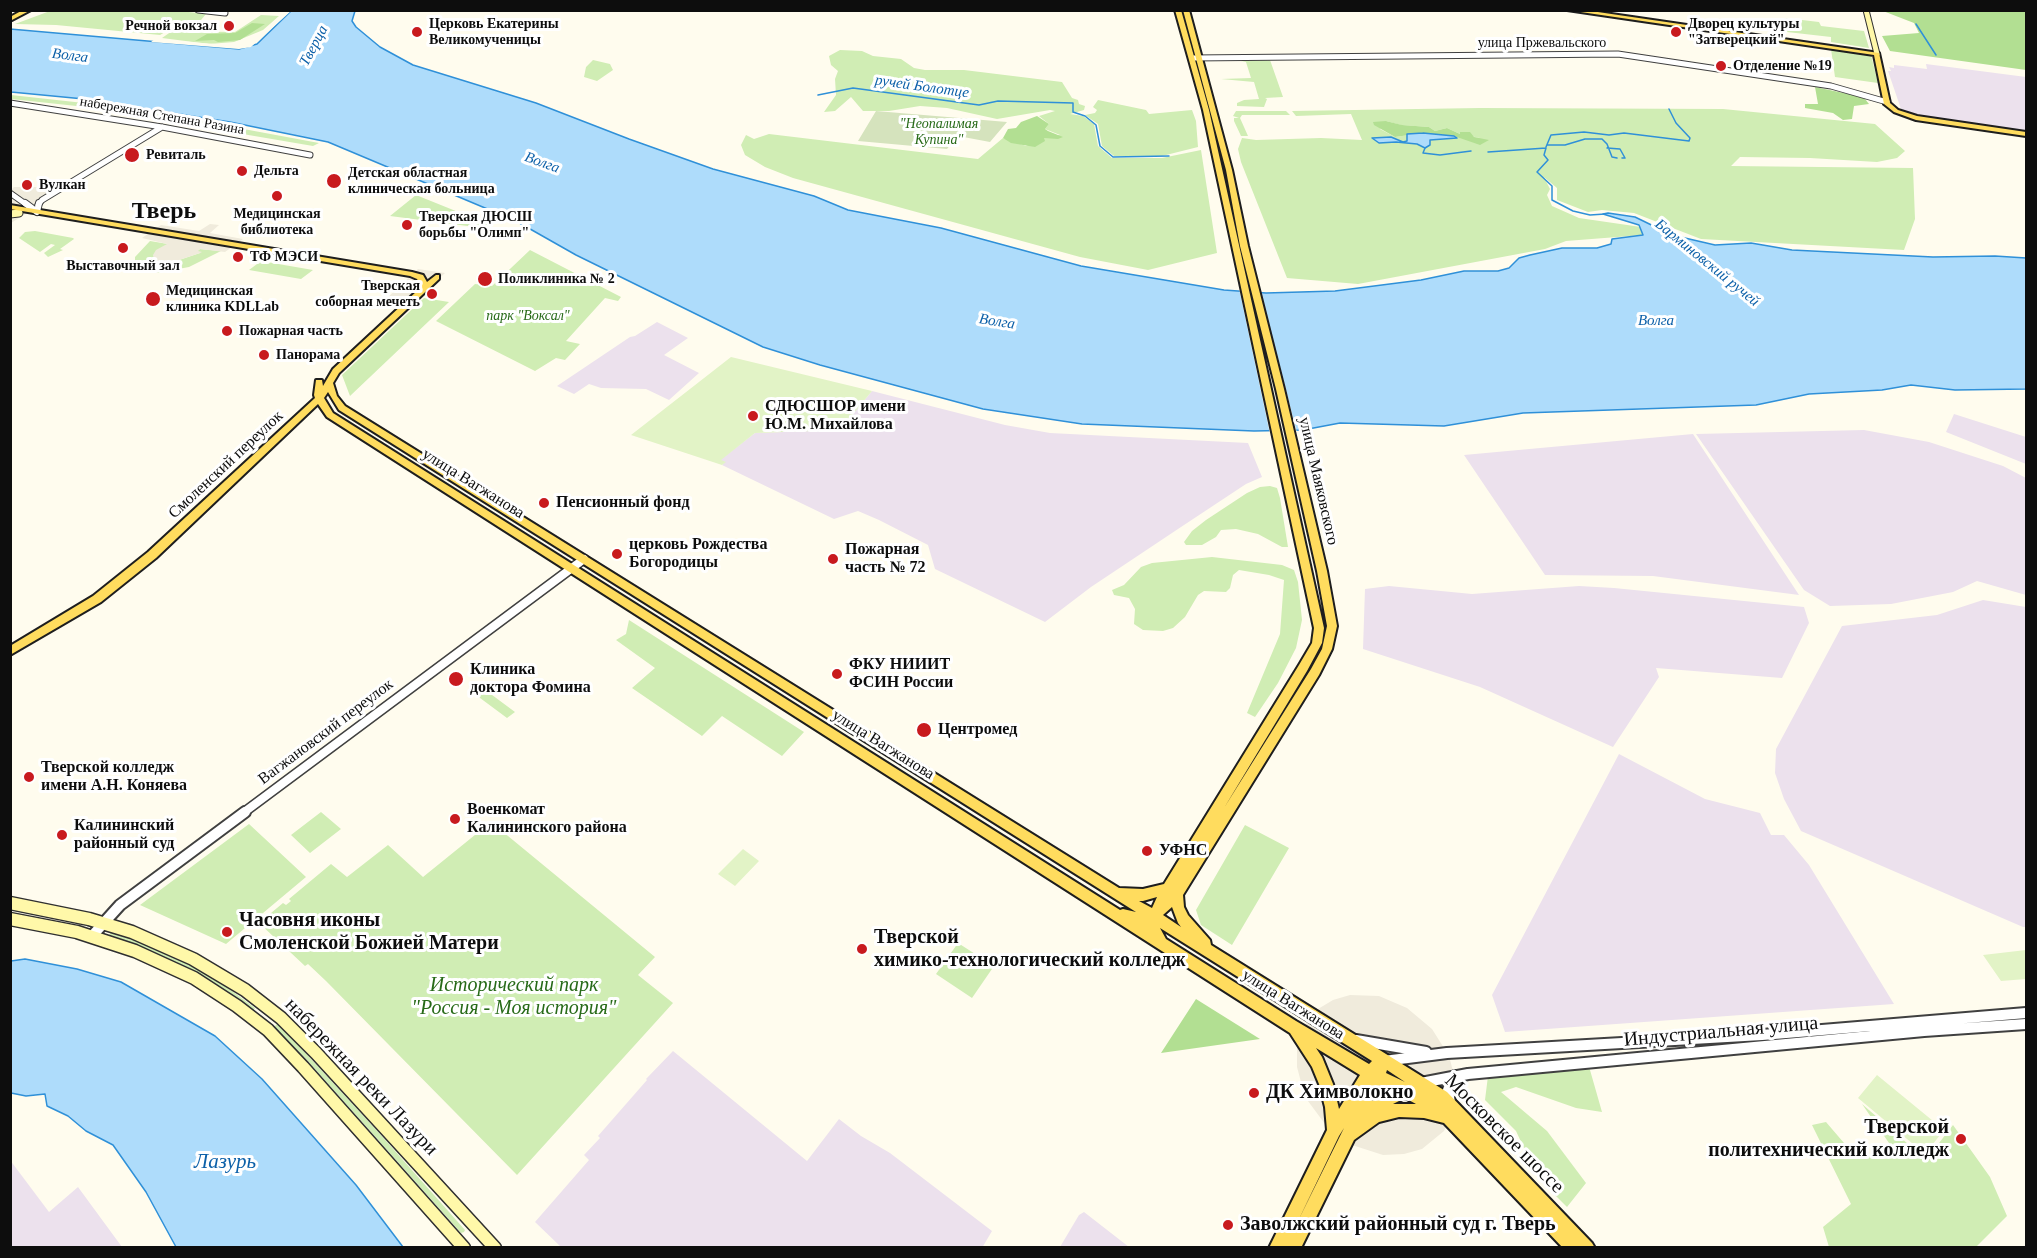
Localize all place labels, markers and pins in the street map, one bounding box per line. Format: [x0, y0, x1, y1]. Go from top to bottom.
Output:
place label: Церковь Екатерины Великомученицы [429, 16, 559, 48]
place label: Дворец культуры "Затверецкий" [1688, 16, 1799, 48]
place label: Речной вокзал [125, 18, 217, 34]
marker: Речной вокзал [222, 19, 236, 33]
marker: Церковь Екатерины Великомученицы [410, 25, 424, 39]
marker: Дворец культуры "Затверецкий" [1669, 25, 1683, 39]
place label: Отделение №19 [1733, 58, 1832, 74]
marker: Отделение №19 [1714, 59, 1728, 73]
marker: Ревиталь [123, 146, 141, 164]
place label: Ревиталь [146, 147, 206, 163]
place label: Дельта [254, 163, 299, 179]
marker: Дельта [235, 164, 249, 178]
place label: Детская областная клиническая больница [348, 165, 495, 198]
marker: Детская областная клиническая больница [325, 172, 343, 190]
place label: Вулкан [39, 177, 86, 193]
marker: Вулкан [20, 178, 34, 192]
marker: Медицинская библиотека [270, 189, 284, 203]
place label: Медицинская библиотека [233, 206, 321, 238]
place label: Тверская ДЮСШ борьбы "Олимп" [419, 209, 532, 242]
marker: Тверская ДЮСШ борьбы "Олимп" [400, 218, 414, 232]
marker: Выставочный зал [116, 241, 130, 255]
place label: ТФ МЭСИ [250, 249, 318, 265]
marker: ТФ МЭСИ [231, 250, 245, 264]
place label: Выставочный зал [66, 258, 180, 274]
marker: Поликлиника № 2 [476, 270, 494, 288]
place label: Поликлиника № 2 [498, 271, 615, 287]
place label: Тверская соборная мечеть [315, 278, 420, 310]
place label: Медицинская клиника KDLLab [166, 283, 279, 316]
marker: Тверская соборная мечеть [425, 287, 439, 301]
marker: Медицинская клиника KDLLab [144, 290, 162, 308]
place label: Пожарная часть [239, 323, 343, 339]
marker: Пожарная часть [220, 324, 234, 338]
place label: Панорама [276, 347, 340, 363]
marker: Панорама [257, 348, 271, 362]
place label: СДЮСШОР имени Ю.М. Михайлова [765, 397, 906, 435]
marker: СДЮСШОР имени Ю.М. Михайлова [746, 409, 760, 423]
place label: Пенсионный фонд [556, 493, 690, 513]
marker: Пенсионный фонд [537, 496, 551, 510]
place label: церковь Рождества Богородицы [629, 535, 768, 573]
place label: Пожарная часть № 72 [845, 540, 926, 578]
marker: церковь Рождества Богородицы [610, 547, 624, 561]
marker: Пожарная часть № 72 [826, 552, 840, 566]
place label: ФКУ НИИИТ ФСИН России [849, 655, 953, 693]
place label: Клиника доктора Фомина [470, 660, 591, 698]
marker: ФКУ НИИИТ ФСИН России [830, 667, 844, 681]
marker: Клиника доктора Фомина [447, 670, 465, 688]
place label: Центромед [938, 720, 1017, 740]
marker: Центромед [915, 721, 933, 739]
place label: Тверской колледж имени А.Н. Коняева [41, 758, 187, 796]
marker: Тверской колледж имени А.Н. Коняева [22, 770, 36, 784]
place label: Военкомат Калининского района [467, 800, 627, 838]
marker: Военкомат Калининского района [448, 812, 462, 826]
place label: Калининский районный суд [74, 816, 174, 854]
marker: Калининский районный суд [55, 828, 69, 842]
place label: УФНС [1159, 841, 1207, 861]
marker: УФНС [1140, 844, 1154, 858]
place label: Часовня иконы Смоленской Божией Матери [239, 909, 499, 956]
marker: Часовня иконы Смоленской Божией Матери [220, 925, 234, 939]
place label: Тверской химико-технологический колледж [874, 926, 1185, 973]
marker: Тверской химико-технологический колледж [855, 942, 869, 956]
place label: ДК Химволокно [1266, 1081, 1414, 1105]
marker: ДК Химволокно [1247, 1086, 1261, 1100]
place label: Тверской политехнический колледж [1708, 1116, 1949, 1163]
marker: Тверской политехнический колледж [1954, 1132, 1968, 1146]
place label: Заволжский районный суд г. Тверь [1240, 1213, 1556, 1237]
marker: Заволжский районный суд г. Тверь [1221, 1218, 1235, 1232]

